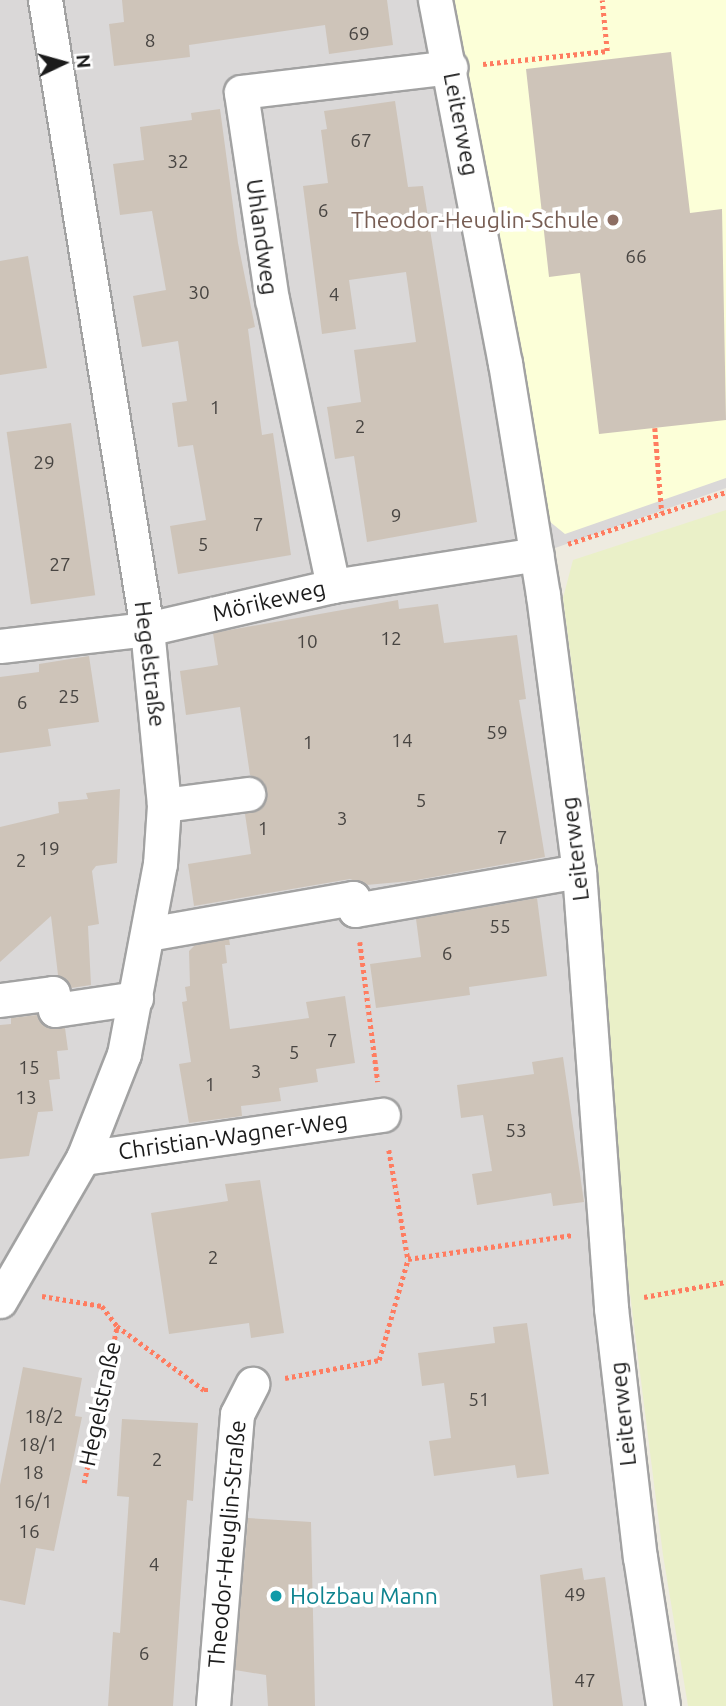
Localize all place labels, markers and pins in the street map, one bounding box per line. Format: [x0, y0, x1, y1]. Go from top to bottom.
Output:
place label: Theodor-Heuglin-Schule [351, 206, 599, 234]
marker: Theodor-Heuglin-Schule [605, 212, 621, 228]
place label: Holzbau Mann [290, 1582, 438, 1610]
marker: Holzbau Mann [268, 1588, 284, 1604]

